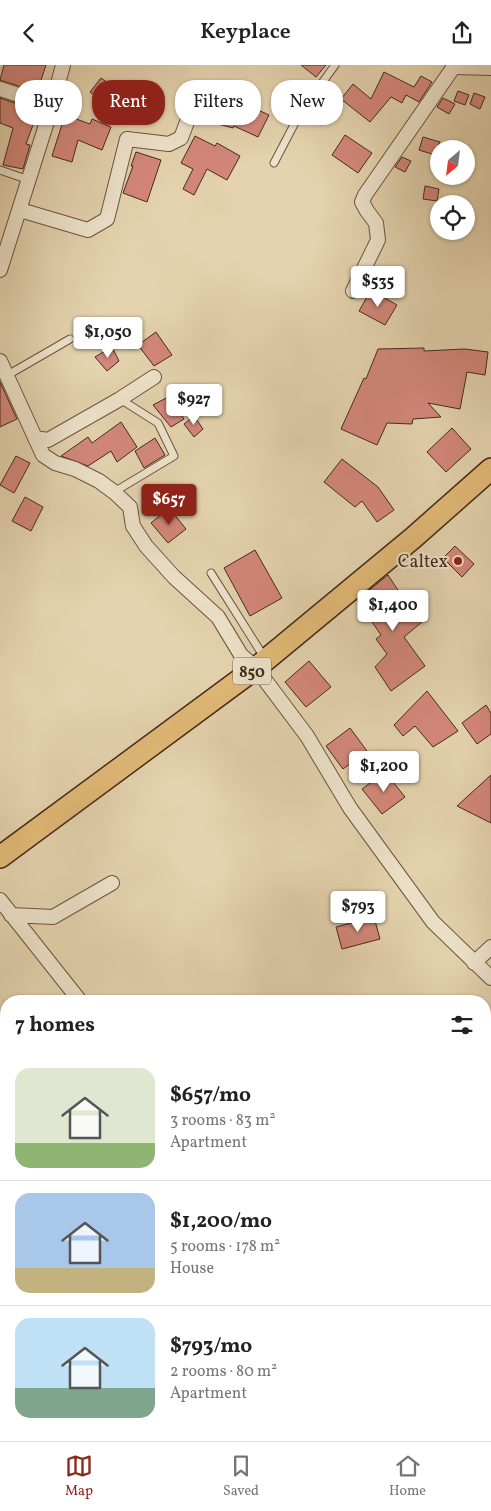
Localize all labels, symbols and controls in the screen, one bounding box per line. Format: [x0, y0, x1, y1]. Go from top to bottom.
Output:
text: Keyplace [200, 17, 291, 48]
icon: back [15, 19, 43, 47]
icon: share [448, 19, 476, 47]
chip: Buy [15, 80, 82, 125]
chip: Rent [92, 80, 165, 125]
chip: Filters [175, 80, 261, 125]
chip: New [271, 80, 343, 125]
north arrow [430, 140, 475, 185]
map controls [430, 140, 475, 240]
button: locate [430, 195, 475, 240]
pin: $535 [348, 265, 408, 308]
text: $535 [362, 271, 394, 293]
pin: $1,050 [67, 317, 149, 359]
text: $1,050 [84, 322, 132, 344]
pin: $927 [164, 383, 224, 426]
text: $927 [177, 389, 211, 411]
pin: $657 [139, 483, 199, 526]
text: $657 [152, 489, 186, 511]
place label: Caltex [398, 550, 448, 575]
marker: Caltex [452, 555, 464, 567]
pin: $1,400 [352, 589, 434, 632]
text: $1,400 [368, 595, 418, 617]
road number: 850 [233, 657, 271, 685]
pin: $1,200 [343, 751, 425, 793]
text: $1,200 [360, 756, 408, 778]
pin: $793 [328, 891, 388, 933]
text: $793 [341, 896, 375, 918]
text: 7 homes [15, 1011, 95, 1040]
icon: filters [448, 1011, 476, 1039]
text: $657/mo [170, 1081, 251, 1110]
icon: home [55, 1088, 115, 1148]
text: 3 rooms · 83 m² [170, 1110, 275, 1132]
text: Apartment [170, 1132, 247, 1154]
text: $1,200/mo [170, 1207, 272, 1236]
icon: home [55, 1213, 115, 1273]
text: 5 rooms · 178 m² [170, 1236, 280, 1258]
text: House [170, 1258, 214, 1280]
text: $793/mo [170, 1332, 252, 1361]
icon: home [55, 1338, 115, 1398]
text: 2 rooms · 80 m² [170, 1361, 277, 1383]
text: Apartment [170, 1383, 247, 1405]
tab: Map [65, 1452, 93, 1501]
tab: Saved [223, 1452, 259, 1501]
tab: Home [389, 1452, 426, 1501]

